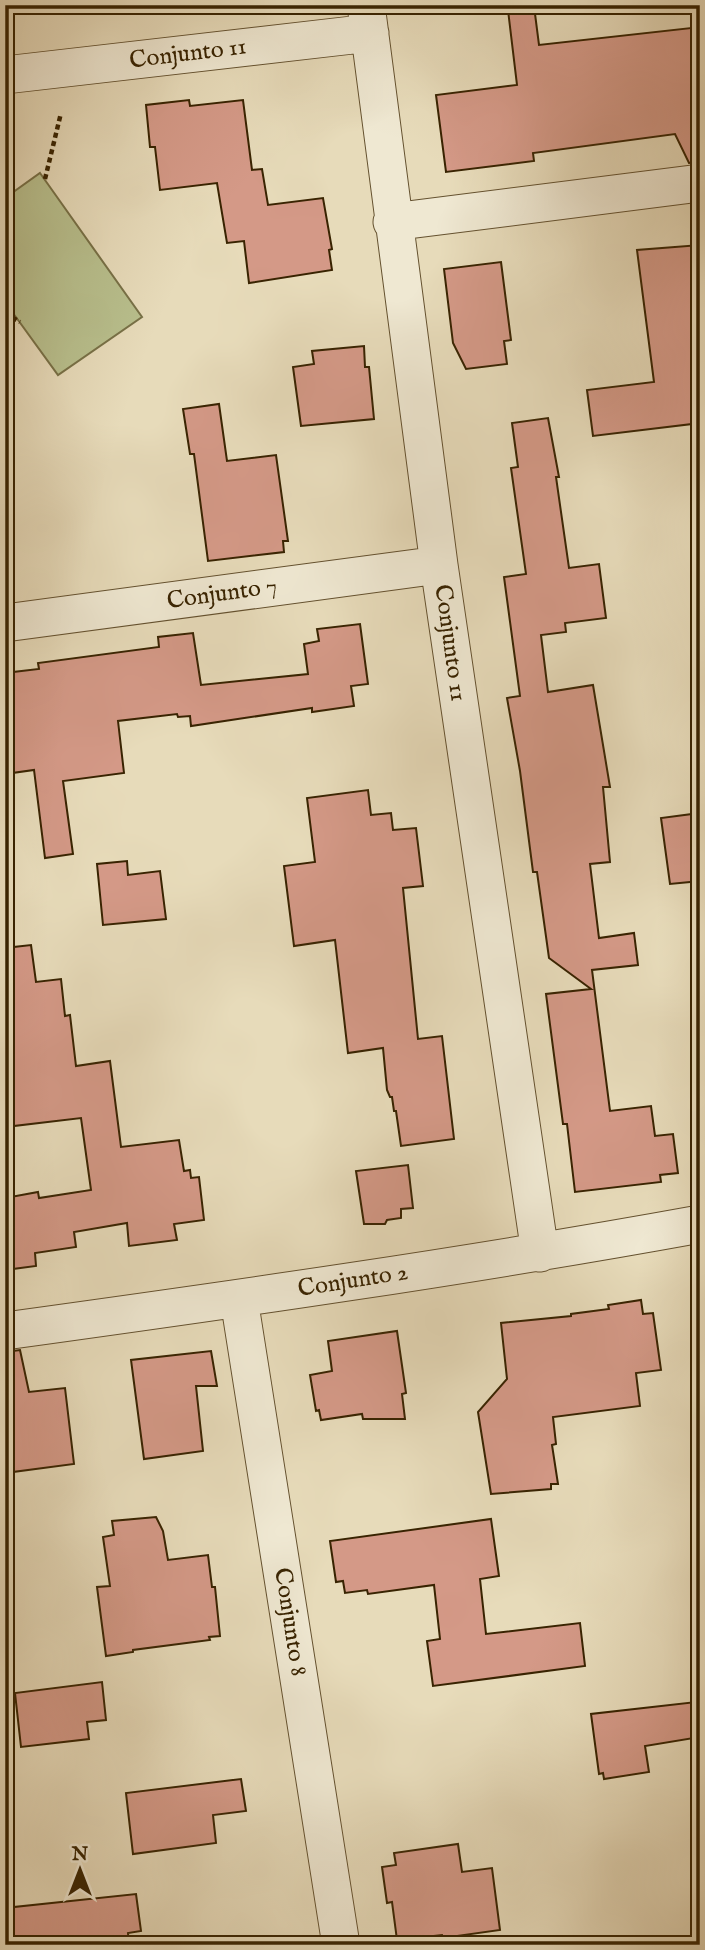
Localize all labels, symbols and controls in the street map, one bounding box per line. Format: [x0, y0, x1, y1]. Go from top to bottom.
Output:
street label: Conjunto 11 [128, 31, 248, 77]
street label: Conjunto 7 [165, 571, 279, 617]
street label: Conjunto 11 [426, 583, 474, 703]
street label: Conjunto 2 [296, 1257, 410, 1305]
street label: Conjunto 8 [266, 1566, 314, 1678]
north arrow [46, 1834, 116, 1904]
text: N [71, 1843, 89, 1867]

